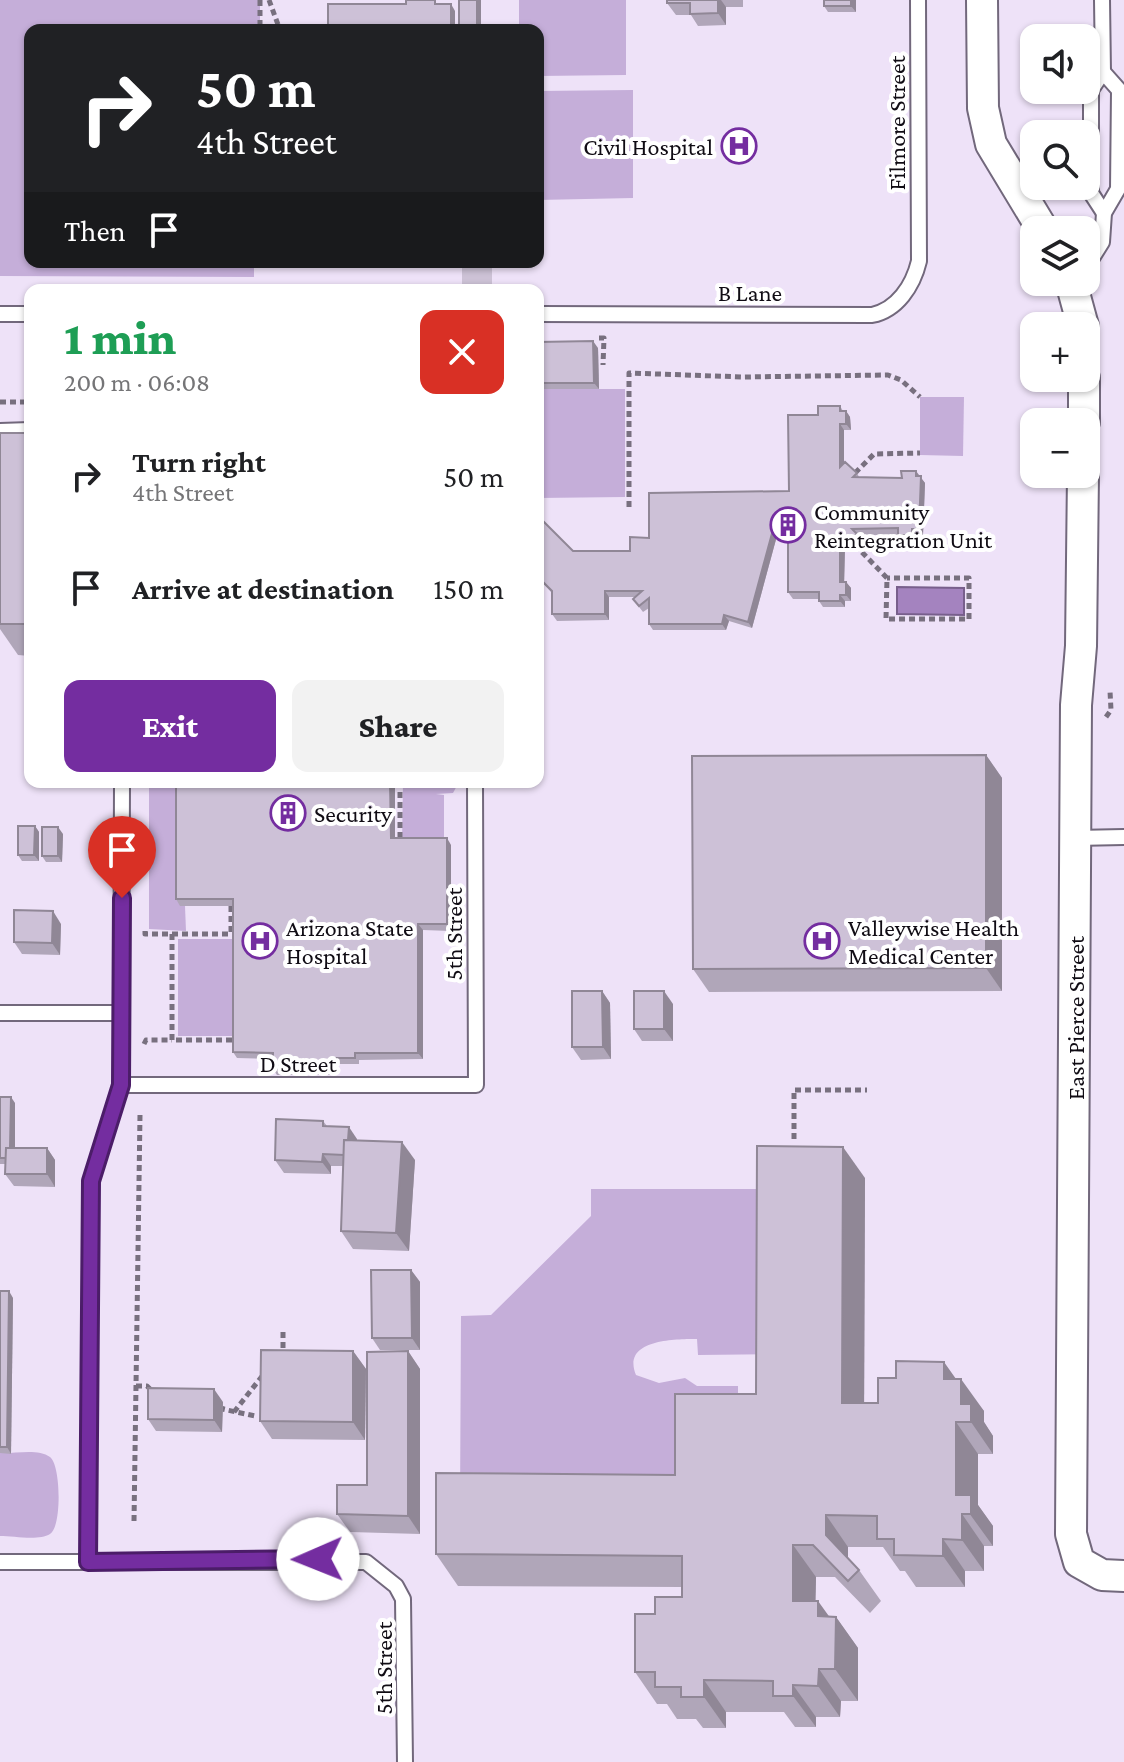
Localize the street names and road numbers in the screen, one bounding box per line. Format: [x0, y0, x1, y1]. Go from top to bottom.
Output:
street label: Filmore Street [883, 55, 910, 190]
street label: B Lane [718, 279, 782, 306]
street label: 5th Street [440, 887, 467, 980]
street label: East Pierce Street [1062, 935, 1089, 1100]
street label: D Street [260, 1050, 337, 1077]
street label: 5th Street [370, 1621, 397, 1714]

